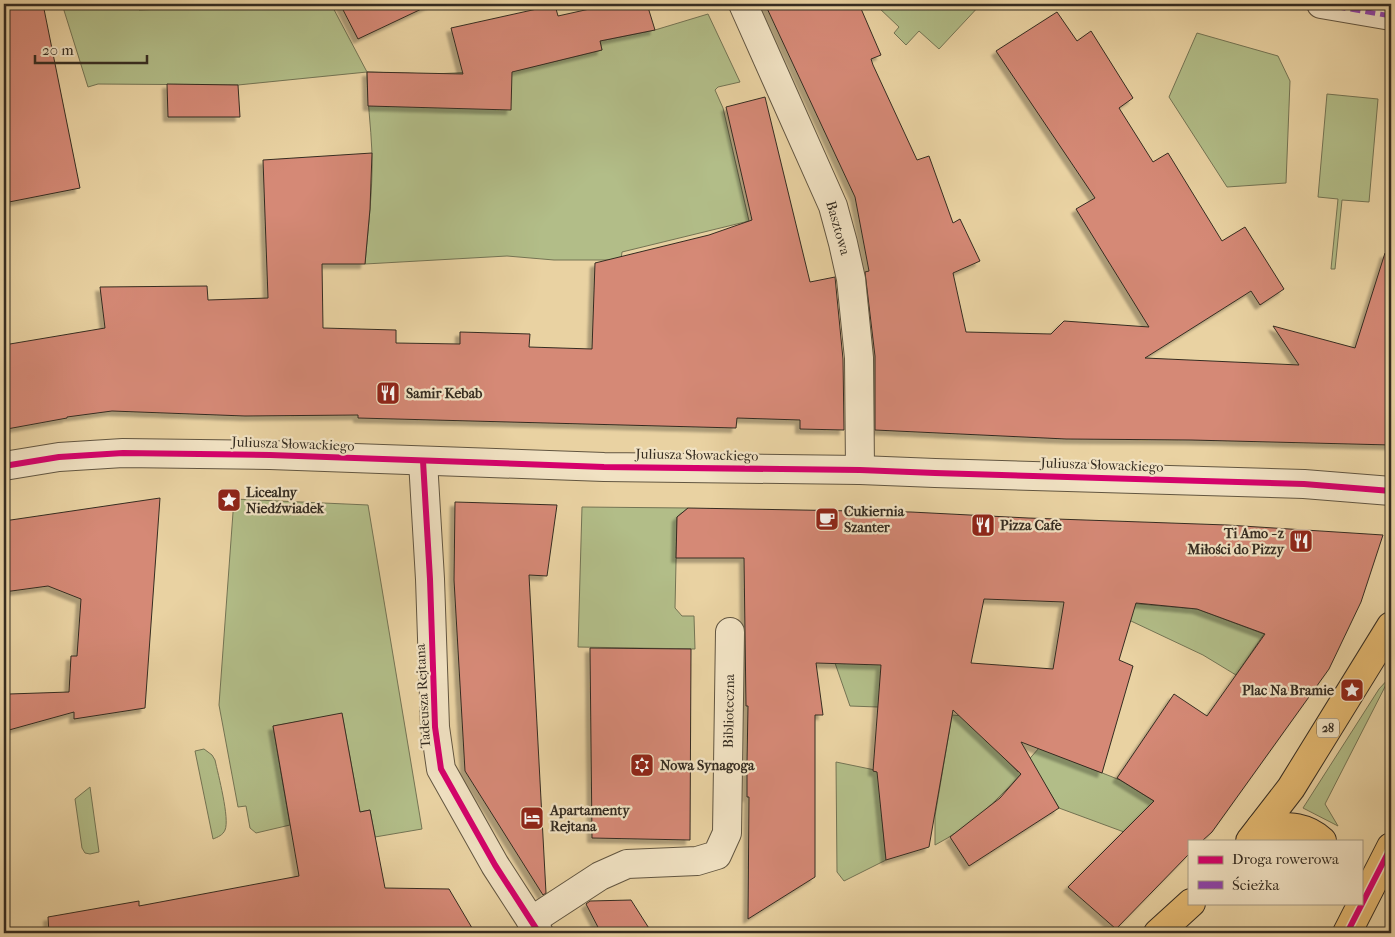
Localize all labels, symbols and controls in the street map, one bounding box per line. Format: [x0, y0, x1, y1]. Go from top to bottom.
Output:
scale bar [35, 32, 148, 64]
text: 20 m [42, 41, 74, 59]
street label: Basztowa [822, 199, 854, 258]
restaurant icon: Samir Kebab [375, 380, 401, 406]
place label: Samir Kebab [406, 385, 483, 402]
street label: Juliusza Słowackiego [230, 433, 355, 455]
street label: Juliusza Słowackiego [634, 445, 759, 465]
street label: Juliusza Słowackiego [1039, 454, 1164, 476]
place label: Licealny Niedźwiadek [246, 484, 325, 517]
place icon: Licealny Niedźwiadek [216, 487, 242, 513]
place label: Cukiernia Szanter [844, 503, 905, 536]
cafe icon: Cukiernia Szanter [814, 506, 840, 532]
restaurant icon: Pizza Cafe [970, 512, 996, 538]
place label: Pizza Cafe [1000, 517, 1062, 534]
place label: Ti Amo - z Miłości do Pizzy [1187, 525, 1286, 558]
restaurant icon: Ti Amo - z Miłości do Pizzy [1288, 528, 1314, 554]
street label: Tadeusza Rejtana [412, 643, 434, 749]
street label: Biblioteczna [720, 673, 738, 748]
place icon: Plac Na Bramie [1339, 677, 1365, 703]
place label: Plac Na Bramie [1242, 682, 1334, 699]
road number: 28 [1317, 718, 1339, 738]
synagogue icon: Nowa Synagoga [629, 752, 655, 778]
place label: Nowa Synagoga [660, 757, 755, 774]
place label: Apartamenty Rejtana [549, 802, 631, 835]
hotel icon: Apartamenty Rejtana [519, 805, 545, 831]
legend [1188, 840, 1362, 904]
text: Droga rowerowa [1232, 850, 1340, 868]
text: Ścieżka [1232, 876, 1280, 894]

